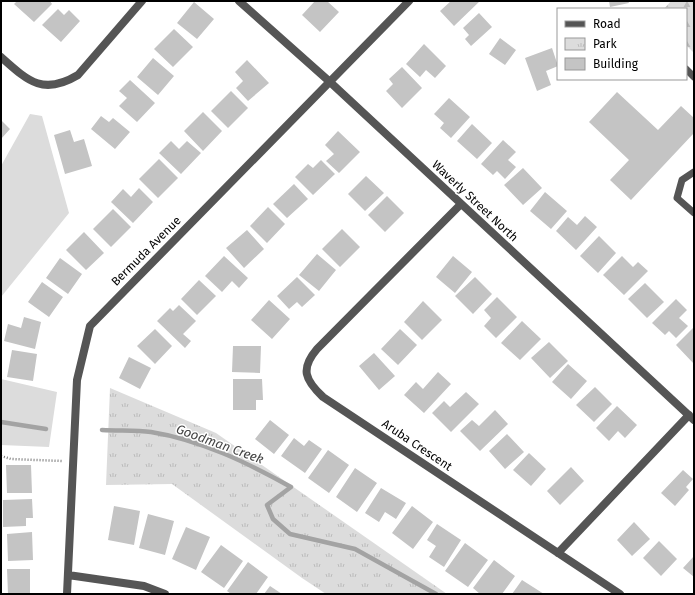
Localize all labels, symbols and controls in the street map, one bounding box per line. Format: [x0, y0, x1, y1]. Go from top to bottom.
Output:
legend [557, 8, 687, 80]
text: Road [593, 17, 621, 31]
text: Park [593, 37, 617, 51]
text: Building [593, 57, 639, 71]
street label: Waverly Street North [429, 158, 521, 244]
street label: Bermuda Avenue [108, 213, 184, 289]
street label: Aruba Crescent [379, 416, 455, 474]
water label: Goodman Creek [174, 421, 266, 467]

